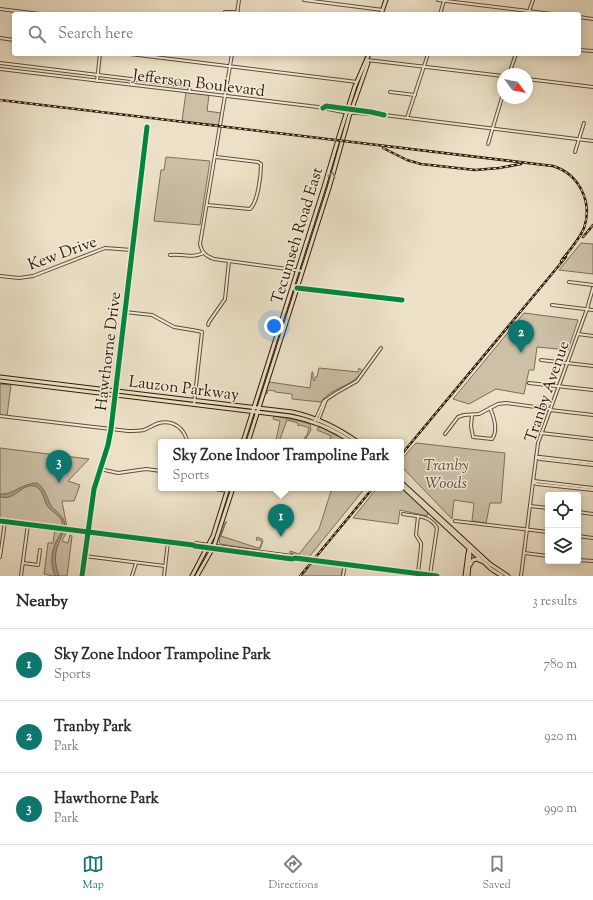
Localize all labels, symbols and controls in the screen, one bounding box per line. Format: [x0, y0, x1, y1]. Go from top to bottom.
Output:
search box [12, 12, 581, 56]
icon: search [26, 23, 48, 45]
text: Search here [58, 24, 133, 45]
street label: Jefferson Boulevard [130, 65, 266, 104]
north arrow [497, 68, 533, 104]
street label: Tecumseh Road East [267, 164, 330, 307]
one-way arrow [328, 172, 336, 178]
street label: Kew Drive [25, 231, 101, 277]
street label: Hawthorne Drive [91, 290, 128, 412]
your location [264, 316, 284, 336]
pin: 2 [508, 320, 534, 353]
street label: Tranby Avenue [520, 338, 576, 446]
street label: Lauzon Parkway [127, 371, 240, 408]
popup [158, 439, 404, 491]
text: Sky Zone Indoor Trampoline Park [173, 446, 389, 467]
pin: 3 [46, 450, 72, 483]
park label: Tranby Woods [424, 455, 469, 496]
text: Sports [173, 467, 209, 485]
map controls [545, 492, 581, 564]
button: locate [545, 492, 581, 528]
pin: 1 [268, 504, 294, 537]
button: layers [545, 528, 581, 564]
text: Nearby [16, 590, 68, 614]
text: 3 results [532, 593, 577, 611]
text: Sky Zone Indoor Trampoline Park [54, 645, 271, 666]
text: 1 [27, 656, 31, 674]
text: 780 m [544, 656, 577, 674]
text: Sports [54, 666, 91, 684]
text: Tranby Park [54, 717, 132, 738]
text: 2 [26, 728, 32, 746]
text: 920 m [544, 728, 577, 746]
text: Park [54, 738, 79, 756]
text: Hawthorne Park [54, 789, 159, 810]
text: 3 [26, 800, 32, 818]
text: 990 m [544, 800, 577, 818]
text: Park [54, 810, 79, 828]
tab: Map [82, 853, 104, 893]
tab: Directions [269, 853, 318, 893]
tab: Saved [483, 853, 511, 893]

